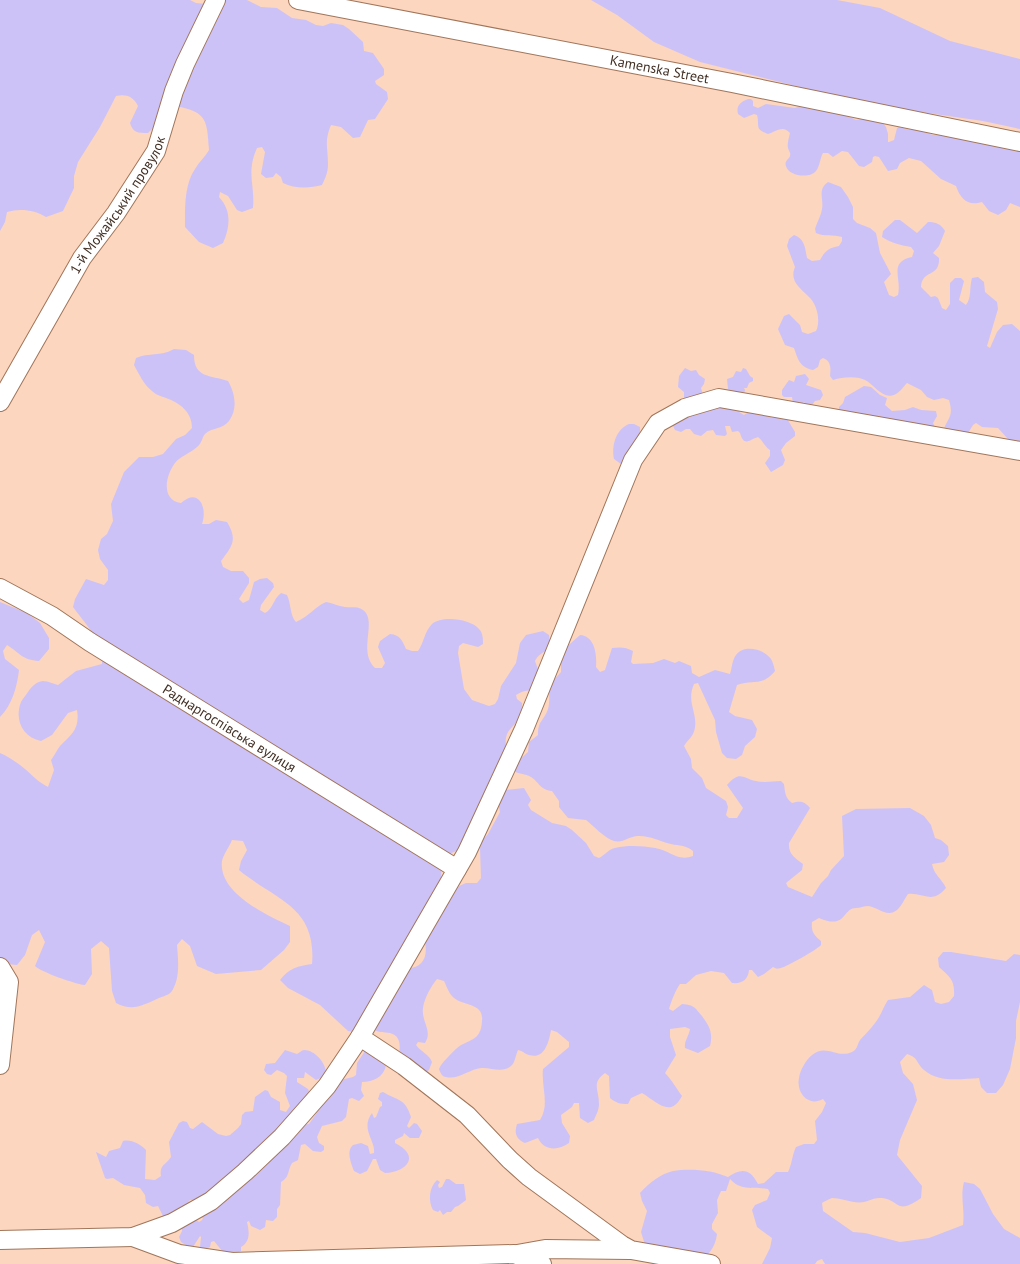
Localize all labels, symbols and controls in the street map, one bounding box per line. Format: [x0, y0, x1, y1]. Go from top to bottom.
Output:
street label: Kamenska Street [608, 51, 711, 87]
street label: 1-й Можайський провулок [66, 134, 169, 277]
street label: Раднаргоспівська вулиця [159, 680, 299, 776]

